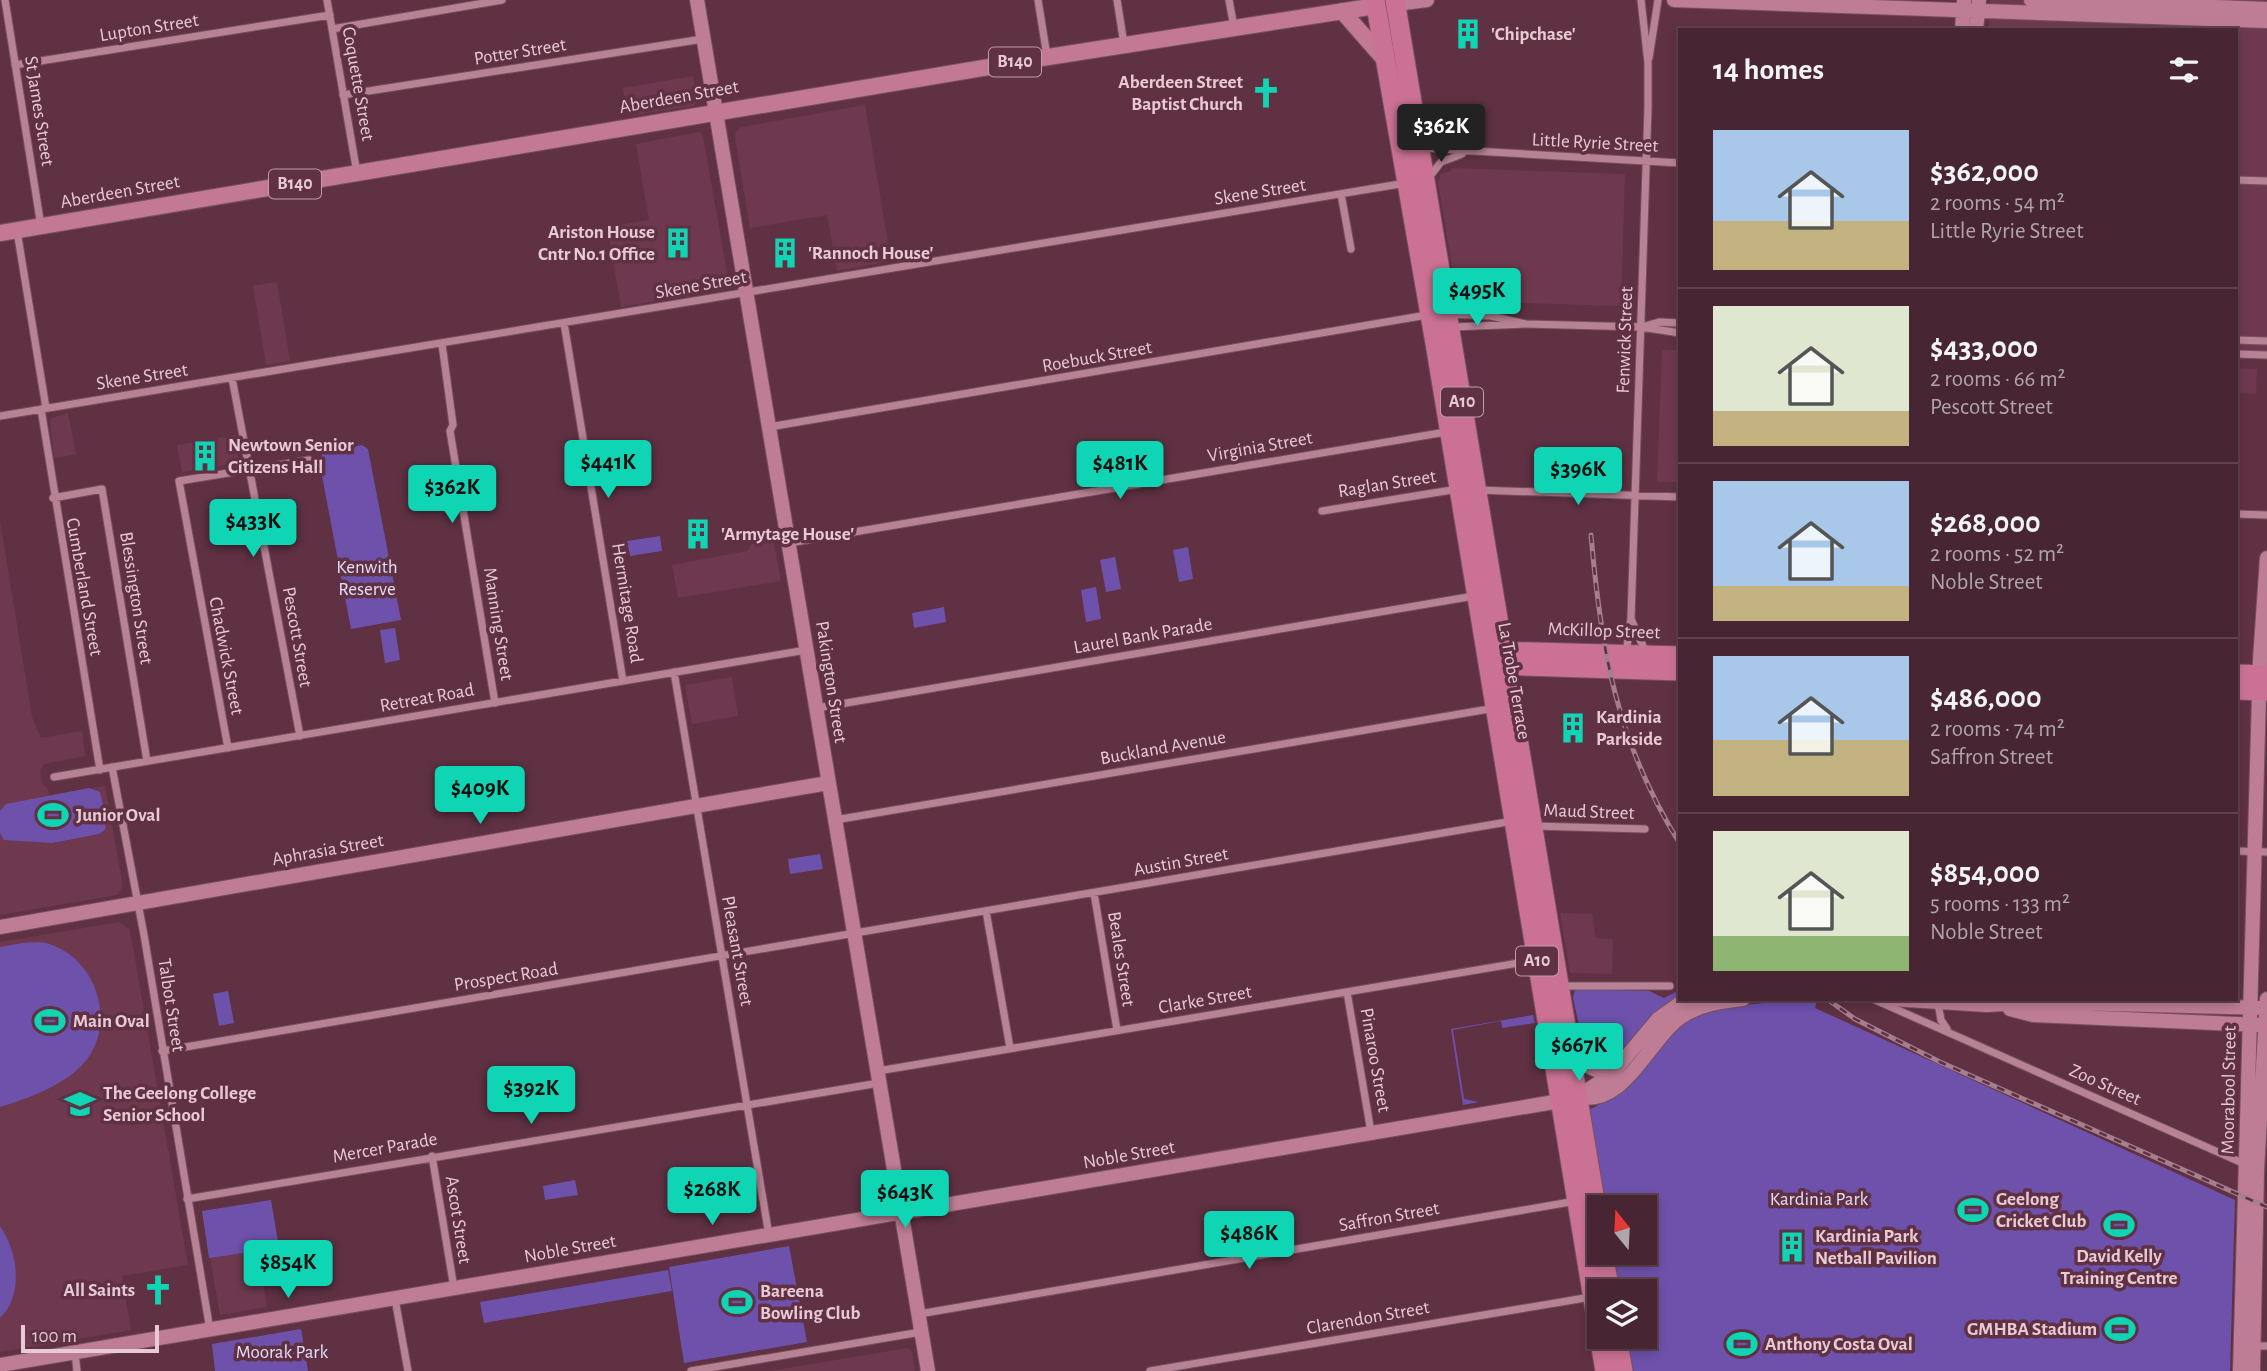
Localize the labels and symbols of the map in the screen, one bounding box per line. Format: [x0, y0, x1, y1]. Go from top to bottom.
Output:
street label: Lupton Street [98, 11, 200, 45]
building icon: 'Chipchase' [1451, 17, 1485, 51]
place label: 'Chipchase' [1491, 25, 1576, 44]
street label: Coquette Street [339, 26, 377, 142]
street label: Potter Street [473, 35, 567, 69]
road number: B140 [989, 48, 1041, 76]
street label: St James Street [21, 55, 57, 167]
place label: Aberdeen Street Baptist Church [1118, 73, 1244, 114]
church icon: Aberdeen Street Baptist Church [1249, 76, 1283, 110]
street label: Aberdeen Street [618, 77, 740, 117]
pin: $362K [1392, 104, 1490, 164]
street label: Little Ryrie Street [1531, 130, 1659, 156]
road number: B140 [269, 169, 321, 198]
street label: Aberdeen Street [59, 172, 181, 212]
street label: Skene Street [1213, 175, 1307, 209]
place label: Ariston House Cntr No.1 Office [538, 223, 655, 264]
building icon: Ariston House Cntr No.1 Office [661, 226, 695, 260]
building icon: 'Rannoch House' [768, 236, 802, 270]
place label: 'Rannoch House' [808, 244, 934, 263]
street label: Skene Street [654, 268, 748, 302]
pin: $495K [1428, 268, 1526, 328]
street label: Fenwick Street [1614, 286, 1636, 394]
street label: Roebuck Street [1041, 338, 1153, 376]
street label: Skene Street [95, 360, 189, 394]
road number: A10 [1441, 388, 1483, 416]
street label: Virginia Street [1206, 428, 1314, 466]
place label: Newtown Senior Citizens Hall [228, 436, 354, 477]
building icon: Newtown Senior Citizens Hall [188, 439, 222, 473]
pin: $441K [559, 440, 657, 500]
pin: $481K [1071, 442, 1169, 501]
pin: $396K [1529, 448, 1627, 507]
pin: $362K [403, 466, 501, 525]
street label: Raglan Street [1337, 467, 1437, 501]
pin: $433K [204, 500, 302, 559]
street label: Cumberland Street [63, 517, 105, 657]
building icon: 'Armytage House' [681, 517, 715, 551]
place label: 'Armytage House' [721, 525, 854, 544]
street label: Blessington Street [116, 530, 156, 666]
street label: Hermitage Road [608, 542, 646, 664]
park label: Kenwith Reserve [336, 558, 398, 599]
street label: Manning Street [480, 566, 516, 682]
street label: Pescott Street [279, 585, 315, 689]
street label: Chadwick Street [205, 595, 247, 717]
street label: Laurel Bank Parade [1072, 614, 1214, 658]
street label: Pakington Street [812, 620, 850, 744]
street label: McKillop Street [1547, 620, 1661, 642]
street label: La Trobe Terrace [1494, 621, 1534, 741]
street label: Retreat Road [378, 680, 476, 716]
place label: Kardinia Parkside [1596, 708, 1662, 749]
building icon: Kardinia Parkside [1556, 711, 1590, 745]
street label: Buckland Avenue [1099, 728, 1227, 768]
pin: $409K [431, 766, 529, 826]
sports icon: Junior Oval [36, 798, 70, 832]
street label: Maud Street [1543, 801, 1635, 823]
place label: Junior Oval [76, 806, 160, 825]
street label: Aphrasia Street [271, 831, 385, 869]
street label: Austin Street [1132, 844, 1230, 880]
street label: Pleasant Street [718, 894, 756, 1008]
street label: Beales Street [1104, 910, 1138, 1008]
road number: A10 [1516, 946, 1558, 976]
street label: Talbot Street [154, 957, 188, 1053]
street label: Prospect Road [453, 959, 559, 995]
street label: Clarke Street [1157, 982, 1253, 1018]
sports icon: Main Oval [33, 1004, 67, 1038]
street label: Pinaroo Street [1356, 1006, 1394, 1114]
place label: Main Oval [73, 1012, 150, 1031]
pin: $667K [1530, 1024, 1628, 1083]
street label: Moorabool Street [2218, 1025, 2240, 1155]
street label: Zoo Street [2066, 1061, 2144, 1109]
pin: $392K [482, 1066, 580, 1126]
place label: The Geelong College Senior School [103, 1084, 256, 1125]
school or university icon: The Geelong College Senior School [63, 1087, 97, 1121]
street label: Mercer Parade [331, 1129, 439, 1167]
street label: Noble Street [1082, 1138, 1176, 1172]
pin: $268K [663, 1168, 761, 1227]
pin: $643K [856, 1170, 954, 1230]
street label: Ascot Street [442, 1175, 474, 1265]
park label: Kardinia Park [1770, 1190, 1869, 1209]
place label: Geelong Cricket Club [1996, 1190, 2087, 1231]
sports icon: Geelong Cricket Club [1956, 1193, 1990, 1227]
north arrow [1587, 1195, 1657, 1265]
street label: Saffron Street [1337, 1199, 1441, 1235]
sports icon: David Kelly Training Centre [2102, 1208, 2136, 1242]
pin: $486K [1200, 1212, 1298, 1271]
place label: Kardinia Park Netball Pavilion [1815, 1227, 1937, 1268]
building icon: Kardinia Park Netball Pavilion [1775, 1230, 1809, 1264]
street label: Noble Street [523, 1232, 617, 1266]
pin: $854K [239, 1240, 337, 1300]
place label: David Kelly Training Centre [2061, 1247, 2178, 1288]
church icon: All Saints [141, 1273, 175, 1307]
place label: All Saints [64, 1281, 135, 1300]
place label: Bareena Bowling Club [760, 1282, 860, 1323]
sports icon: Bareena Bowling Club [720, 1285, 754, 1319]
street label: Clarendon Street [1305, 1298, 1431, 1338]
sports icon: GMHBA Stadium [2103, 1312, 2137, 1346]
place label: GMHBA Stadium [1967, 1320, 2097, 1339]
scale bar [21, 1322, 159, 1354]
sports icon: Anthony Costa Oval [1725, 1327, 1759, 1361]
place label: Anthony Costa Oval [1765, 1335, 1913, 1354]
park label: Moorak Park [236, 1343, 329, 1362]

